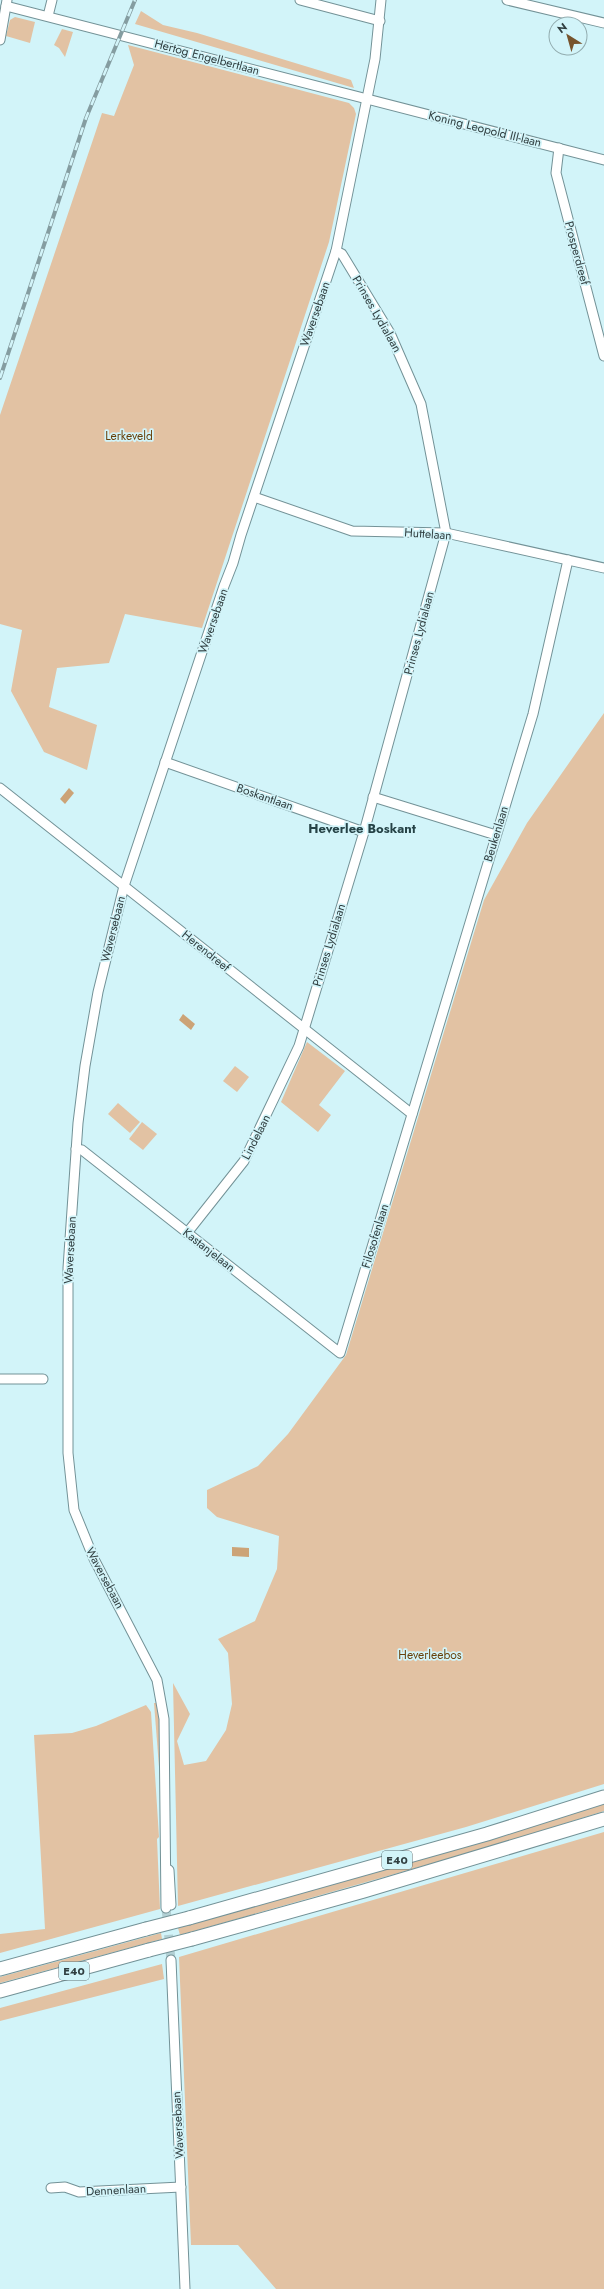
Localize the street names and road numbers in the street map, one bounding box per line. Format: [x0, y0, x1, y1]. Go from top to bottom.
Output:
street label: Hertog Engelbertlaan [152, 34, 262, 80]
street label: Koning Leopold III-laan [427, 106, 543, 152]
street label: Prosperdreef [560, 219, 594, 287]
street label: Prinses Lydialaan [348, 272, 406, 356]
street label: Waversebaan [296, 279, 334, 349]
street label: Huttelaan [404, 523, 452, 545]
street label: Waversebaan [194, 586, 232, 656]
street label: Prinses Lydialaan [399, 589, 439, 677]
street label: Boskantlaan [234, 779, 296, 815]
street label: Beukenlaan [479, 804, 513, 864]
street label: Waversebaan [96, 894, 130, 964]
street label: Prinses Lydialaan [308, 901, 350, 989]
street label: Herendreef [178, 926, 235, 977]
street label: Lindelaan [237, 1111, 275, 1163]
street label: Filosofenlaan [357, 1202, 393, 1270]
street label: Waversebaan [59, 1216, 81, 1284]
street label: Kastanjelaan [179, 1224, 239, 1276]
street label: Waversebaan [81, 1544, 129, 1612]
road number: E40 [382, 1851, 412, 1869]
road number: E40 [59, 1962, 89, 1980]
street label: Waversebaan [167, 2091, 189, 2159]
street label: Dennenlaan [86, 2179, 146, 2201]

